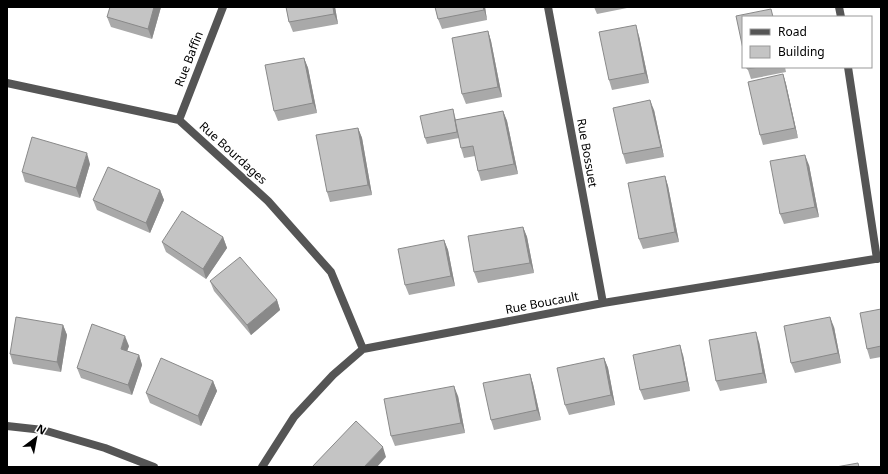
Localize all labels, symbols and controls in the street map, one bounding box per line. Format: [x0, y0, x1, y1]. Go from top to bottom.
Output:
legend [742, 16, 872, 68]
text: Road [778, 23, 807, 40]
street label: Rue Baffin [170, 29, 207, 89]
text: Building [778, 43, 825, 60]
street label: Rue Bossuet [573, 117, 602, 189]
street label: Rue Bourdages [196, 118, 271, 188]
street label: Rue Boucault [504, 287, 581, 318]
north arrow [16, 418, 56, 458]
text: N [34, 420, 49, 438]

